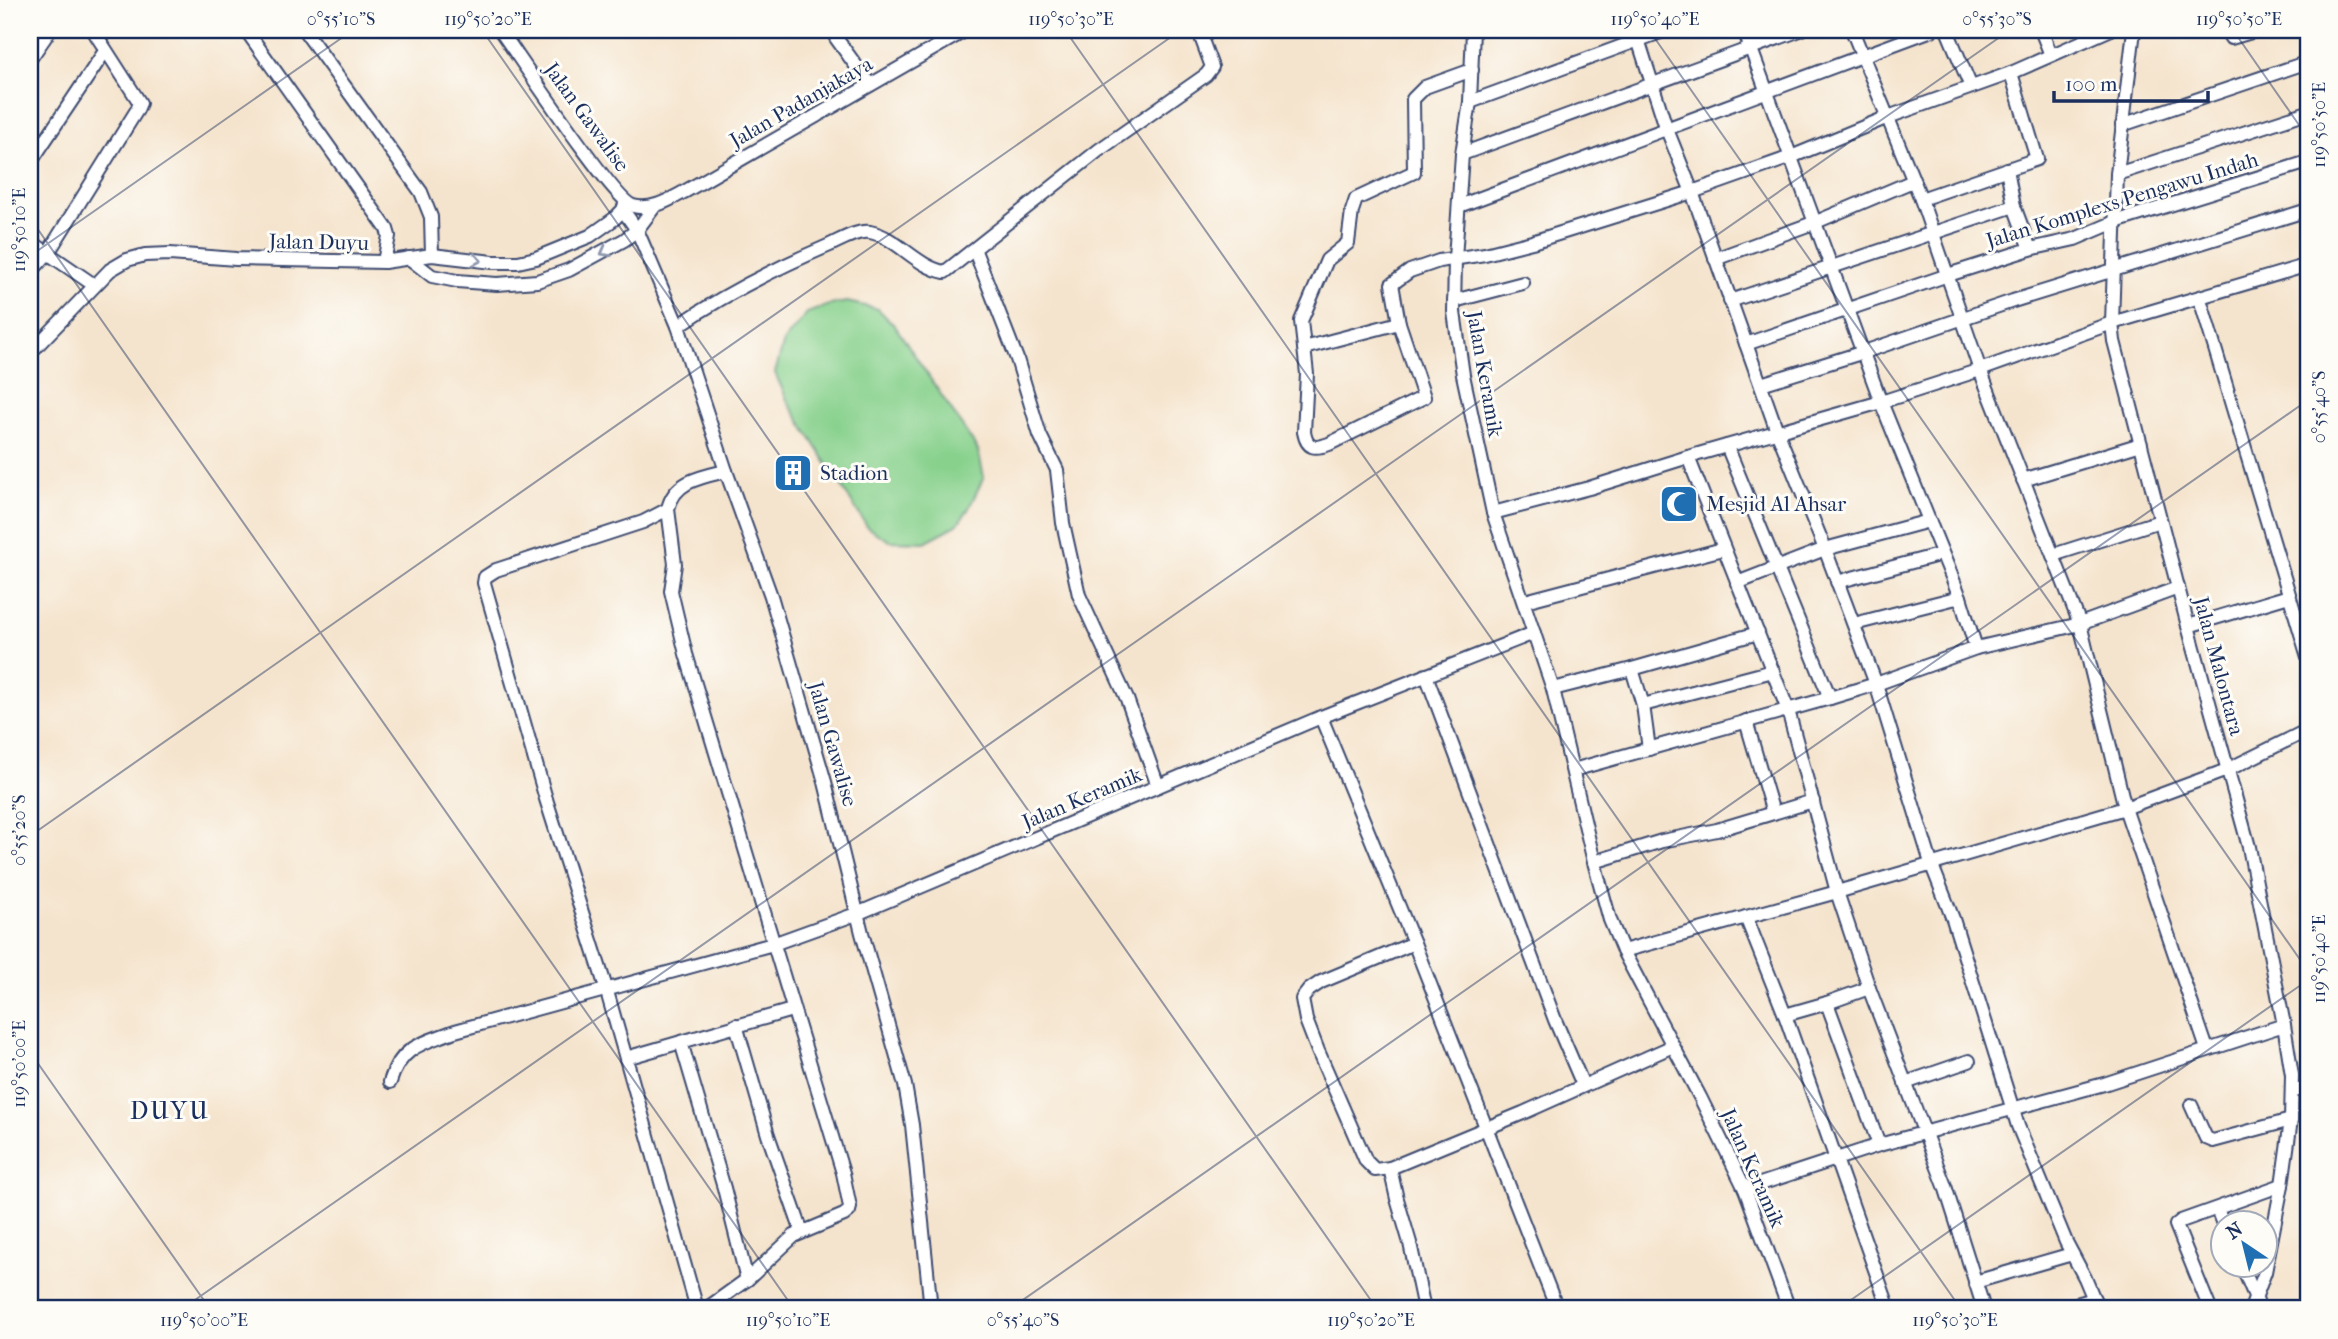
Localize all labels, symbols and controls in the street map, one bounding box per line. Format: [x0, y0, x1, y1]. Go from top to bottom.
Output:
text: 0°55'10"S [307, 9, 375, 30]
text: 119°50'20"E [444, 9, 532, 30]
text: 119°50'30"E [1028, 9, 1114, 30]
text: 119°50'40"E [1611, 9, 1699, 30]
text: 0°55'30"S [1962, 9, 2032, 30]
text: 119°50'50"E [2196, 9, 2282, 30]
street label: Jalan Padanjakaya [724, 51, 877, 154]
street label: Jalan Gawalise [538, 56, 635, 176]
scale bar [2054, 60, 2208, 104]
text: 100 m [2065, 72, 2118, 96]
text: 119°50'50"E [2309, 82, 2330, 168]
street label: Jalan Komplexs Pengawu Indah [1981, 147, 2261, 253]
text: 119°50'10"E [9, 188, 30, 272]
street label: Jalan Duyu [267, 229, 369, 255]
one-way arrow [600, 243, 612, 257]
one-way arrow [471, 253, 483, 268]
street label: Jalan Keramik [1462, 307, 1508, 439]
text: 0°55'40"S [2309, 371, 2330, 443]
building icon: Stadion [772, 452, 814, 494]
place label: Stadion [820, 461, 888, 485]
mosque icon: Mesjid Al Ahsar [1658, 483, 1700, 525]
place label: Mesjid Al Ahsar [1706, 492, 1846, 516]
street label: Jalan Malontara [2188, 592, 2249, 738]
street label: Jalan Gawalise [803, 677, 862, 809]
street label: Jalan Keramik [1017, 762, 1146, 835]
text: 0°55'20"S [9, 794, 30, 866]
text: 119°50'40"E [2309, 915, 2330, 1003]
text: 119°50'00"E [9, 1020, 30, 1108]
district label: DUYU [130, 1097, 210, 1125]
street label: Jalan Keramik [1715, 1103, 1790, 1231]
north arrow [2208, 1210, 2278, 1280]
text: N [2223, 1217, 2248, 1244]
text: 119°50'00"E [160, 1310, 248, 1331]
text: 119°50'10"E [746, 1310, 830, 1331]
text: 0°55'40"S [987, 1310, 1059, 1331]
text: 119°50'20"E [1327, 1310, 1415, 1331]
text: 119°50'30"E [1912, 1310, 1998, 1331]

